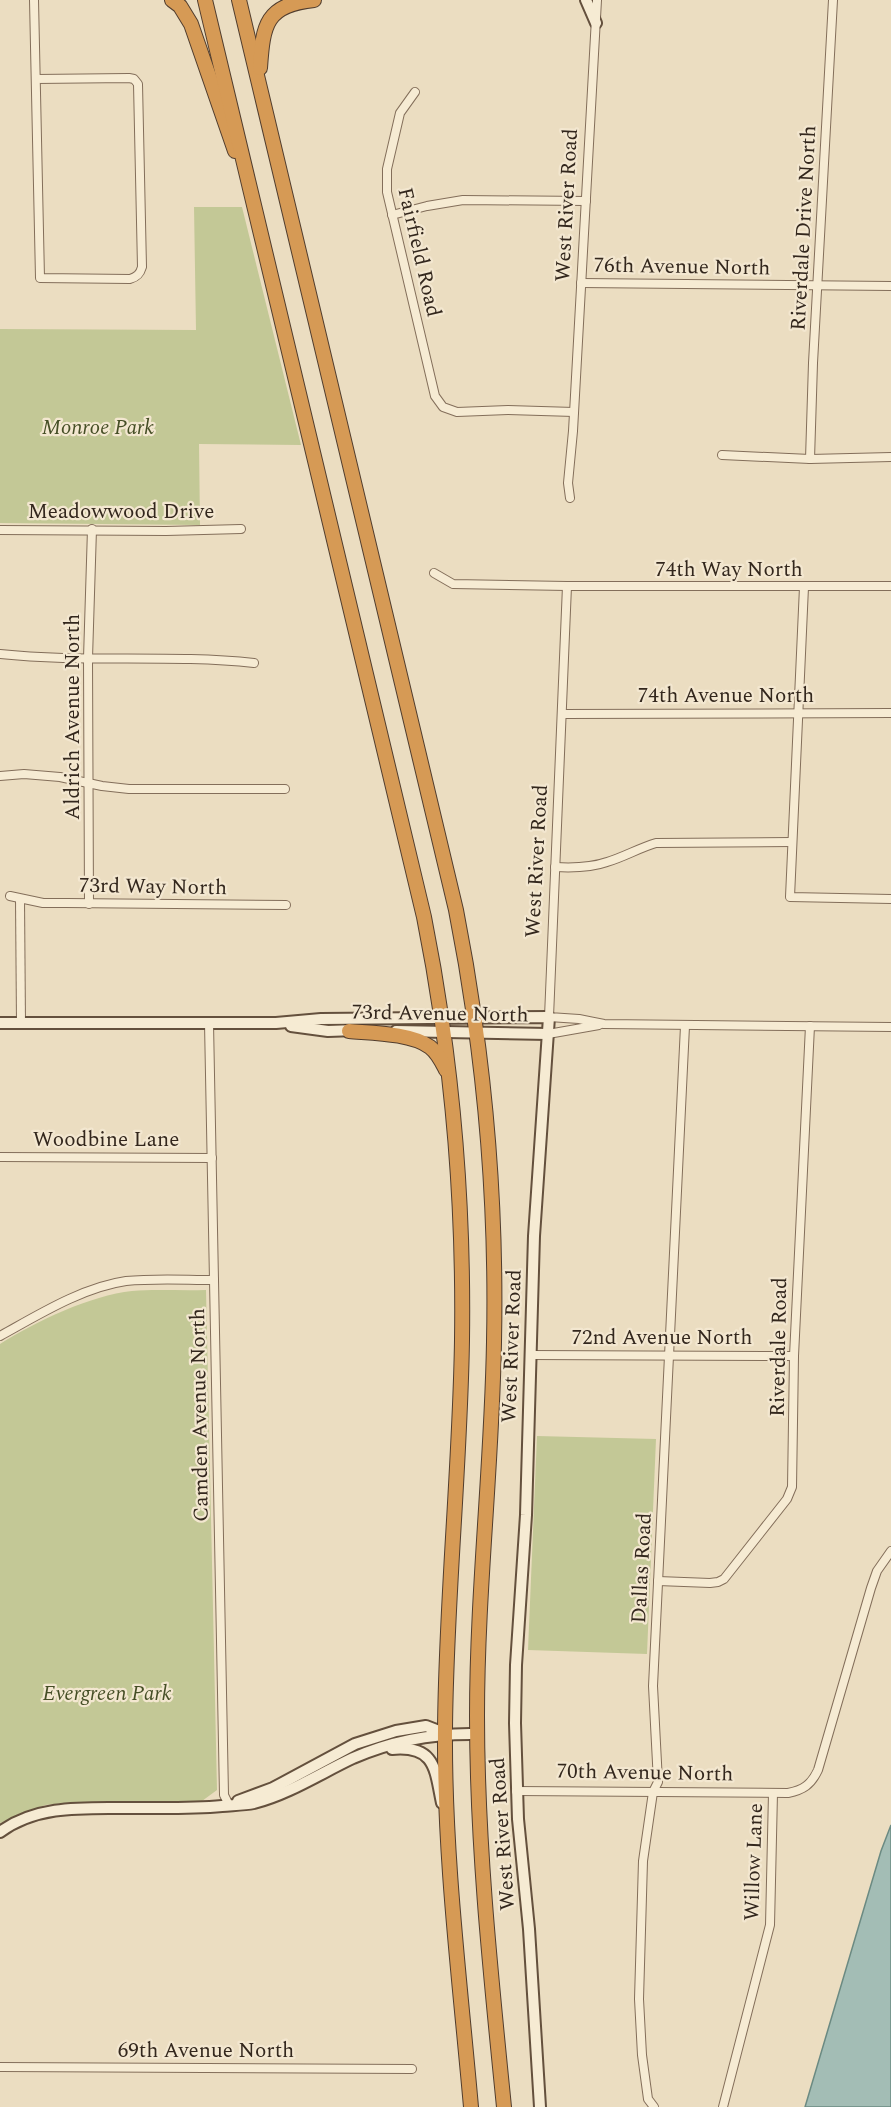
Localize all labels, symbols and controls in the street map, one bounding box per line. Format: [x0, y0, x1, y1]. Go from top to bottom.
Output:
street label: Riverdale Drive North [783, 125, 825, 331]
street label: West River Road [547, 128, 587, 283]
street label: Fairfield Road [389, 184, 449, 320]
street label: 76th Avenue North [593, 249, 771, 285]
park label: Monroe Park [42, 412, 154, 444]
street label: Meadowwood Drive [28, 496, 214, 528]
street label: 74th Way North [655, 554, 803, 586]
street label: Aldrich Avenue North [57, 614, 89, 820]
street label: 74th Avenue North [638, 680, 814, 712]
street label: West River Road [517, 784, 557, 939]
street label: 73rd Way North [79, 870, 227, 904]
street label: 73rd Avenue North [351, 996, 529, 1032]
street label: Woodbine Lane [33, 1124, 179, 1156]
street label: West River Road [493, 1269, 531, 1423]
street label: Riverdale Road [762, 1277, 796, 1417]
street label: Camden Avenue North [182, 1308, 218, 1522]
street label: 72nd Avenue North [572, 1322, 752, 1354]
street label: Dallas Road [623, 1512, 661, 1624]
park label: Evergreen Park [43, 1678, 172, 1710]
street label: 70th Avenue North [556, 1755, 734, 1791]
street label: West River Road [482, 1756, 524, 1912]
street label: Willow Lane [736, 1803, 772, 1921]
street label: 69th Avenue North [118, 2035, 294, 2067]

